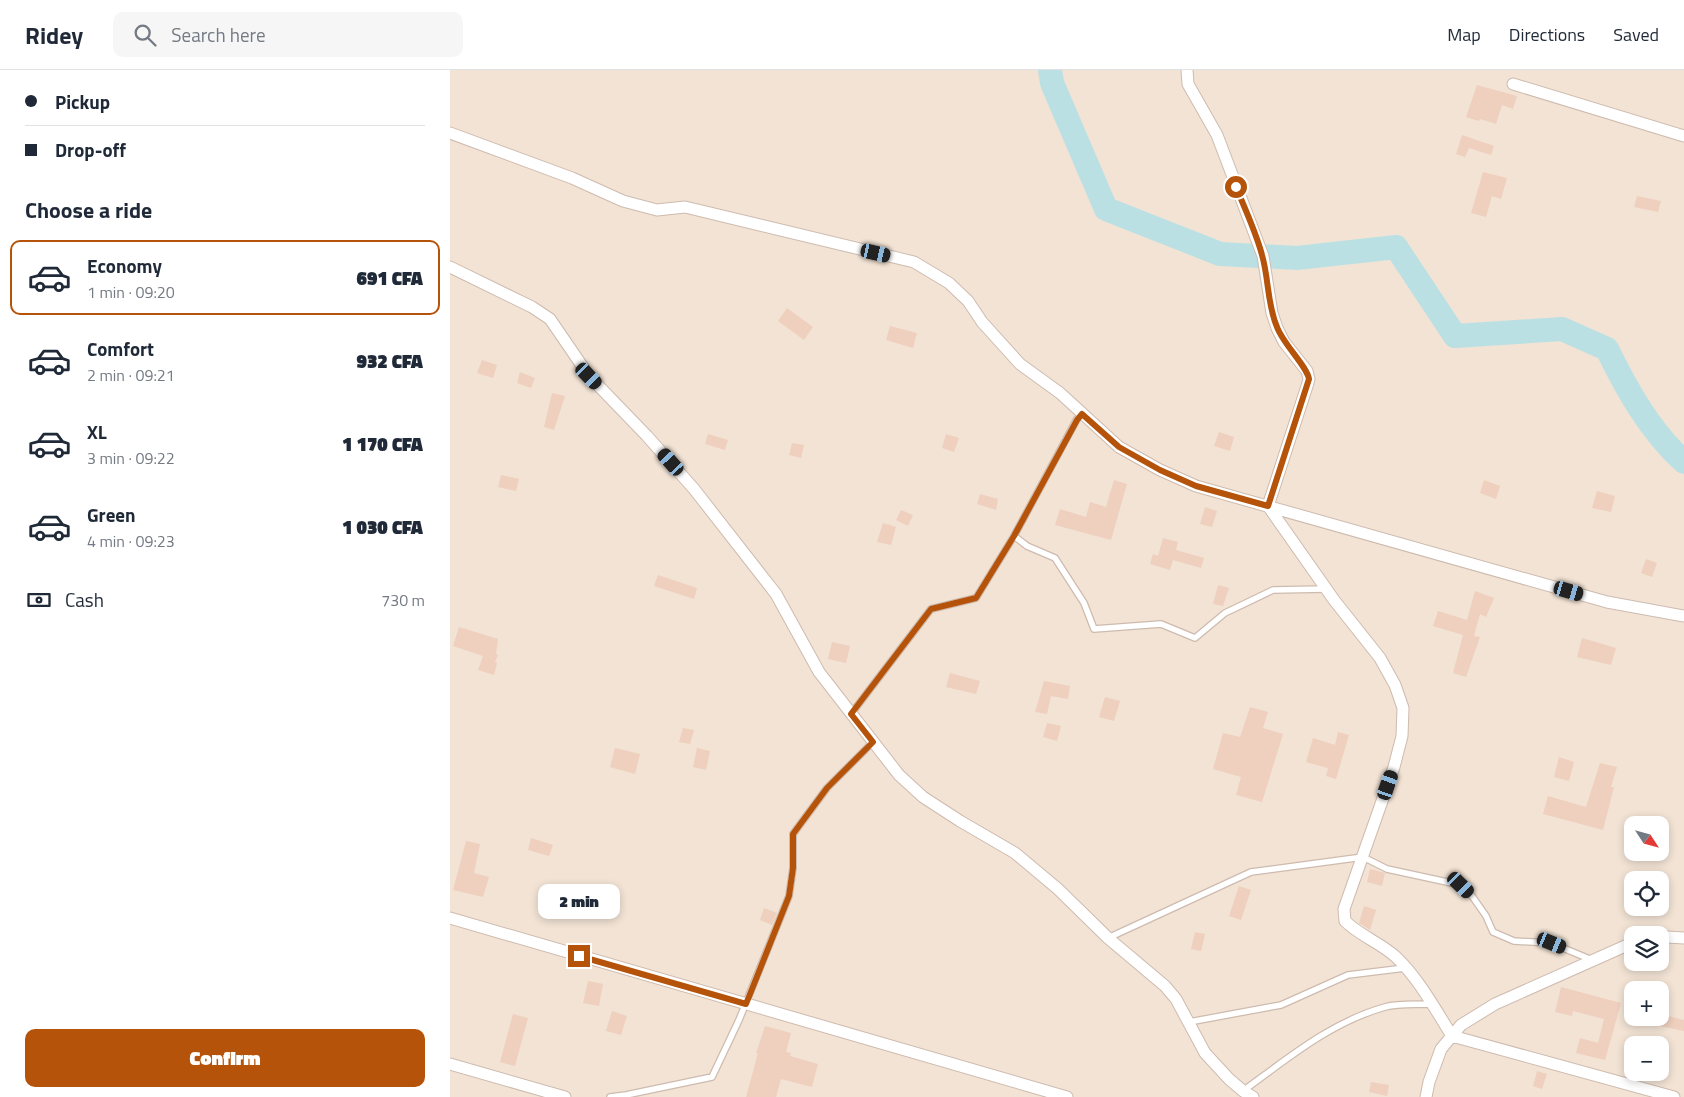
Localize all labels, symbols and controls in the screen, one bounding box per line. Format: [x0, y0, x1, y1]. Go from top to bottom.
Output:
search box [113, 12, 463, 57]
text: Ridey [25, 17, 83, 53]
text: Search here [171, 20, 266, 49]
icon: search [131, 21, 159, 49]
text: Map [1447, 21, 1481, 48]
text: Directions [1509, 21, 1585, 48]
text: Saved [1613, 21, 1659, 48]
text: Pickup [55, 87, 110, 116]
text: Drop-off [55, 135, 126, 164]
route start [1225, 176, 1247, 198]
text: Choose a ride [25, 193, 152, 227]
car [859, 242, 892, 264]
text: Economy [87, 251, 162, 280]
icon: car [27, 255, 72, 300]
text: 691 CFA [356, 263, 423, 292]
text: 1 min · 09:20 [87, 280, 175, 304]
text: Comfort [87, 334, 154, 363]
icon: car [27, 338, 72, 383]
text: 932 CFA [356, 346, 423, 375]
car [573, 360, 604, 392]
text: 2 min · 09:21 [87, 363, 175, 387]
text: XL [87, 417, 107, 446]
icon: car [27, 421, 72, 466]
text: 1 170 CFA [342, 429, 423, 458]
text: 3 min · 09:22 [87, 446, 175, 470]
car [655, 446, 686, 478]
text: Green [87, 500, 136, 529]
icon: car [27, 504, 72, 549]
text: 1 030 CFA [342, 512, 423, 541]
text: 4 min · 09:23 [87, 529, 175, 553]
car [1552, 580, 1585, 602]
text: Cash [65, 585, 104, 614]
icon: cash [25, 586, 53, 614]
text: 730 m [381, 588, 425, 612]
car [1376, 768, 1399, 802]
north arrow [1624, 816, 1669, 861]
map controls [1624, 816, 1669, 1081]
car [1445, 869, 1477, 901]
button: locate [1624, 871, 1669, 916]
callout: 2 min [538, 884, 620, 918]
text: 2 min [559, 889, 599, 913]
button: layers [1624, 926, 1669, 971]
car [1535, 930, 1568, 956]
route end [568, 945, 590, 967]
button: + [1624, 981, 1669, 1026]
button: Confirm [25, 1029, 425, 1087]
button: − [1624, 1036, 1669, 1081]

